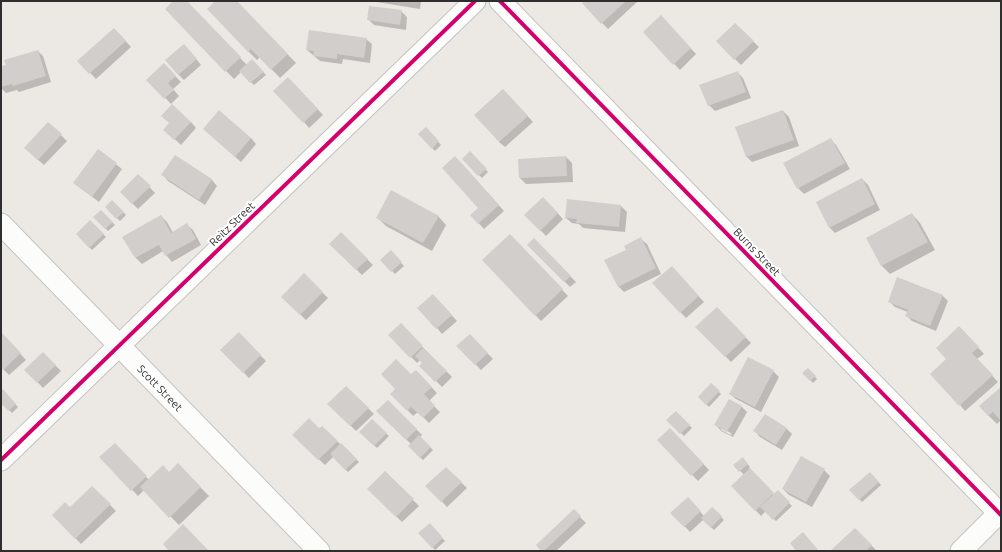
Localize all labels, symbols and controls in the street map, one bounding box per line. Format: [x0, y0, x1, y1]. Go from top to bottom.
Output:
street label: Reitz Street [207, 199, 258, 249]
street label: Burns Street [731, 226, 783, 279]
street label: Scott Street [135, 363, 185, 414]

